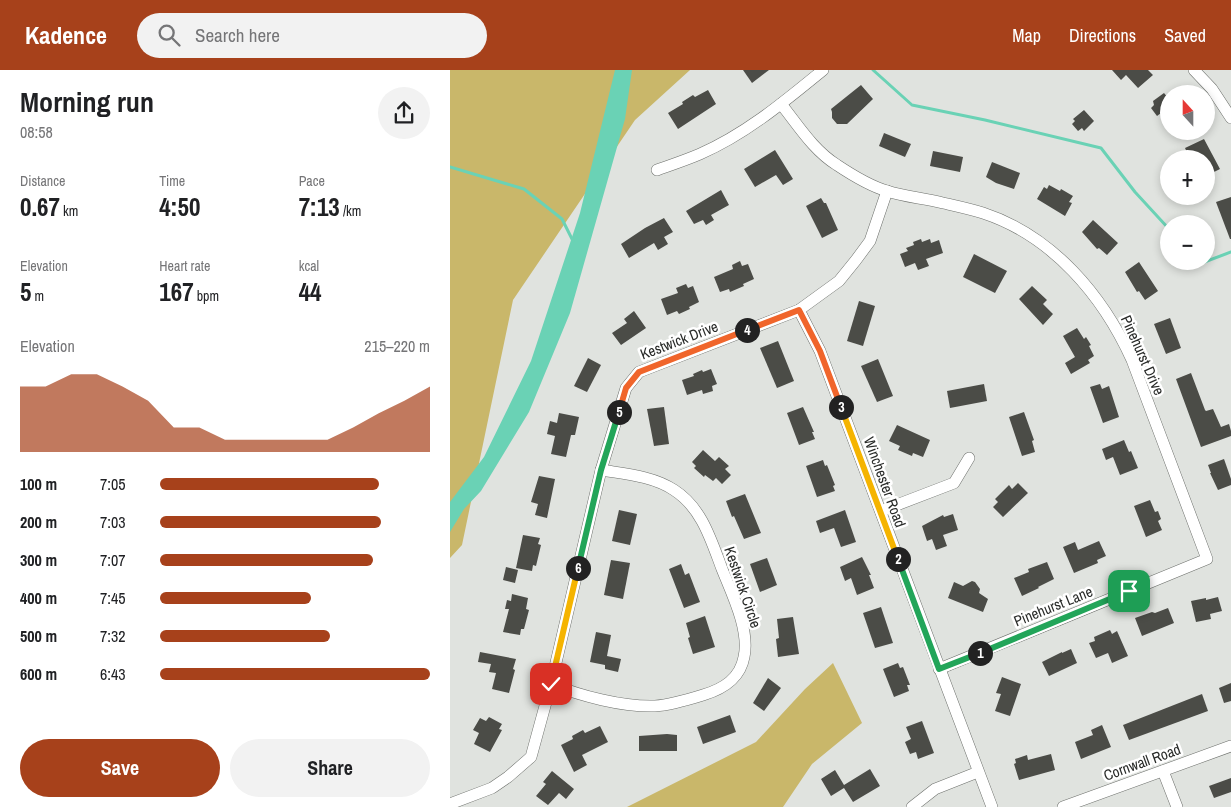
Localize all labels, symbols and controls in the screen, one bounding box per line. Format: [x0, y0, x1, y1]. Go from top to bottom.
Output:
search box [137, 13, 487, 58]
text: Kadence [25, 19, 107, 51]
icon: search [155, 21, 183, 49]
text: Search here [195, 22, 280, 48]
text: Map [1012, 23, 1041, 48]
text: Directions [1069, 23, 1136, 48]
text: Saved [1164, 23, 1206, 48]
text: Morning run [20, 83, 154, 121]
north arrow [1160, 85, 1215, 140]
map controls [1160, 85, 1215, 270]
button: share [378, 87, 430, 139]
text: 08:58 [20, 121, 53, 143]
button: + [1160, 150, 1215, 205]
text: Distance [20, 172, 65, 190]
text: Time [159, 172, 185, 190]
text: Pace [299, 172, 325, 190]
text: 0.67 [20, 190, 60, 224]
text: 4:50 [159, 190, 200, 224]
text: 7:13 [299, 190, 340, 224]
text: km [60, 202, 78, 220]
text: /km [340, 202, 361, 220]
button: − [1160, 215, 1215, 270]
text: Elevation [20, 257, 68, 275]
text: Heart rate [159, 257, 210, 275]
text: kcal [299, 257, 319, 275]
text: 5 [20, 275, 31, 309]
text: 167 [159, 275, 194, 309]
text: 44 [299, 275, 321, 309]
text: m [31, 287, 44, 305]
text: bpm [194, 287, 219, 305]
street label: Pinehurst Drive [1116, 312, 1170, 398]
street label: Kestwick Drive [637, 315, 721, 365]
pin: 4 [734, 318, 760, 342]
text: 4 [744, 321, 751, 339]
text: Elevation [20, 335, 75, 357]
text: 215–220 m [364, 335, 430, 357]
pin: 3 [828, 394, 854, 420]
text: 3 [838, 398, 845, 416]
pin: 5 [606, 400, 632, 424]
text: 5 [616, 403, 623, 421]
street label: Winchester Road [859, 434, 911, 530]
text: 100 m [20, 473, 57, 495]
text: 7:05 [100, 473, 126, 495]
text: 200 m [20, 511, 57, 533]
text: 7:03 [100, 511, 126, 533]
street label: Kestwick Circle [719, 544, 767, 631]
pin: 2 [886, 546, 910, 572]
text: 300 m [20, 549, 57, 571]
text: 7:07 [100, 549, 126, 571]
text: 2 [895, 550, 902, 568]
pin: 6 [566, 556, 590, 580]
text: 6 [575, 559, 582, 577]
pin [1108, 570, 1150, 612]
icon: arrive [1115, 577, 1143, 605]
street label: Pinehurst Lane [1010, 581, 1096, 631]
text: 400 m [20, 587, 57, 609]
text: 7:45 [100, 587, 126, 609]
text: 500 m [20, 625, 57, 647]
text: 7:32 [100, 625, 126, 647]
pin: 1 [968, 640, 992, 666]
text: 1 [977, 644, 984, 662]
text: 600 m [20, 663, 57, 685]
text: 6:43 [100, 663, 126, 685]
pin [530, 663, 572, 705]
icon: check [537, 670, 565, 698]
street label: Cornwall Road [1101, 738, 1183, 786]
button: Save [20, 739, 220, 797]
button: Share [230, 739, 430, 797]

